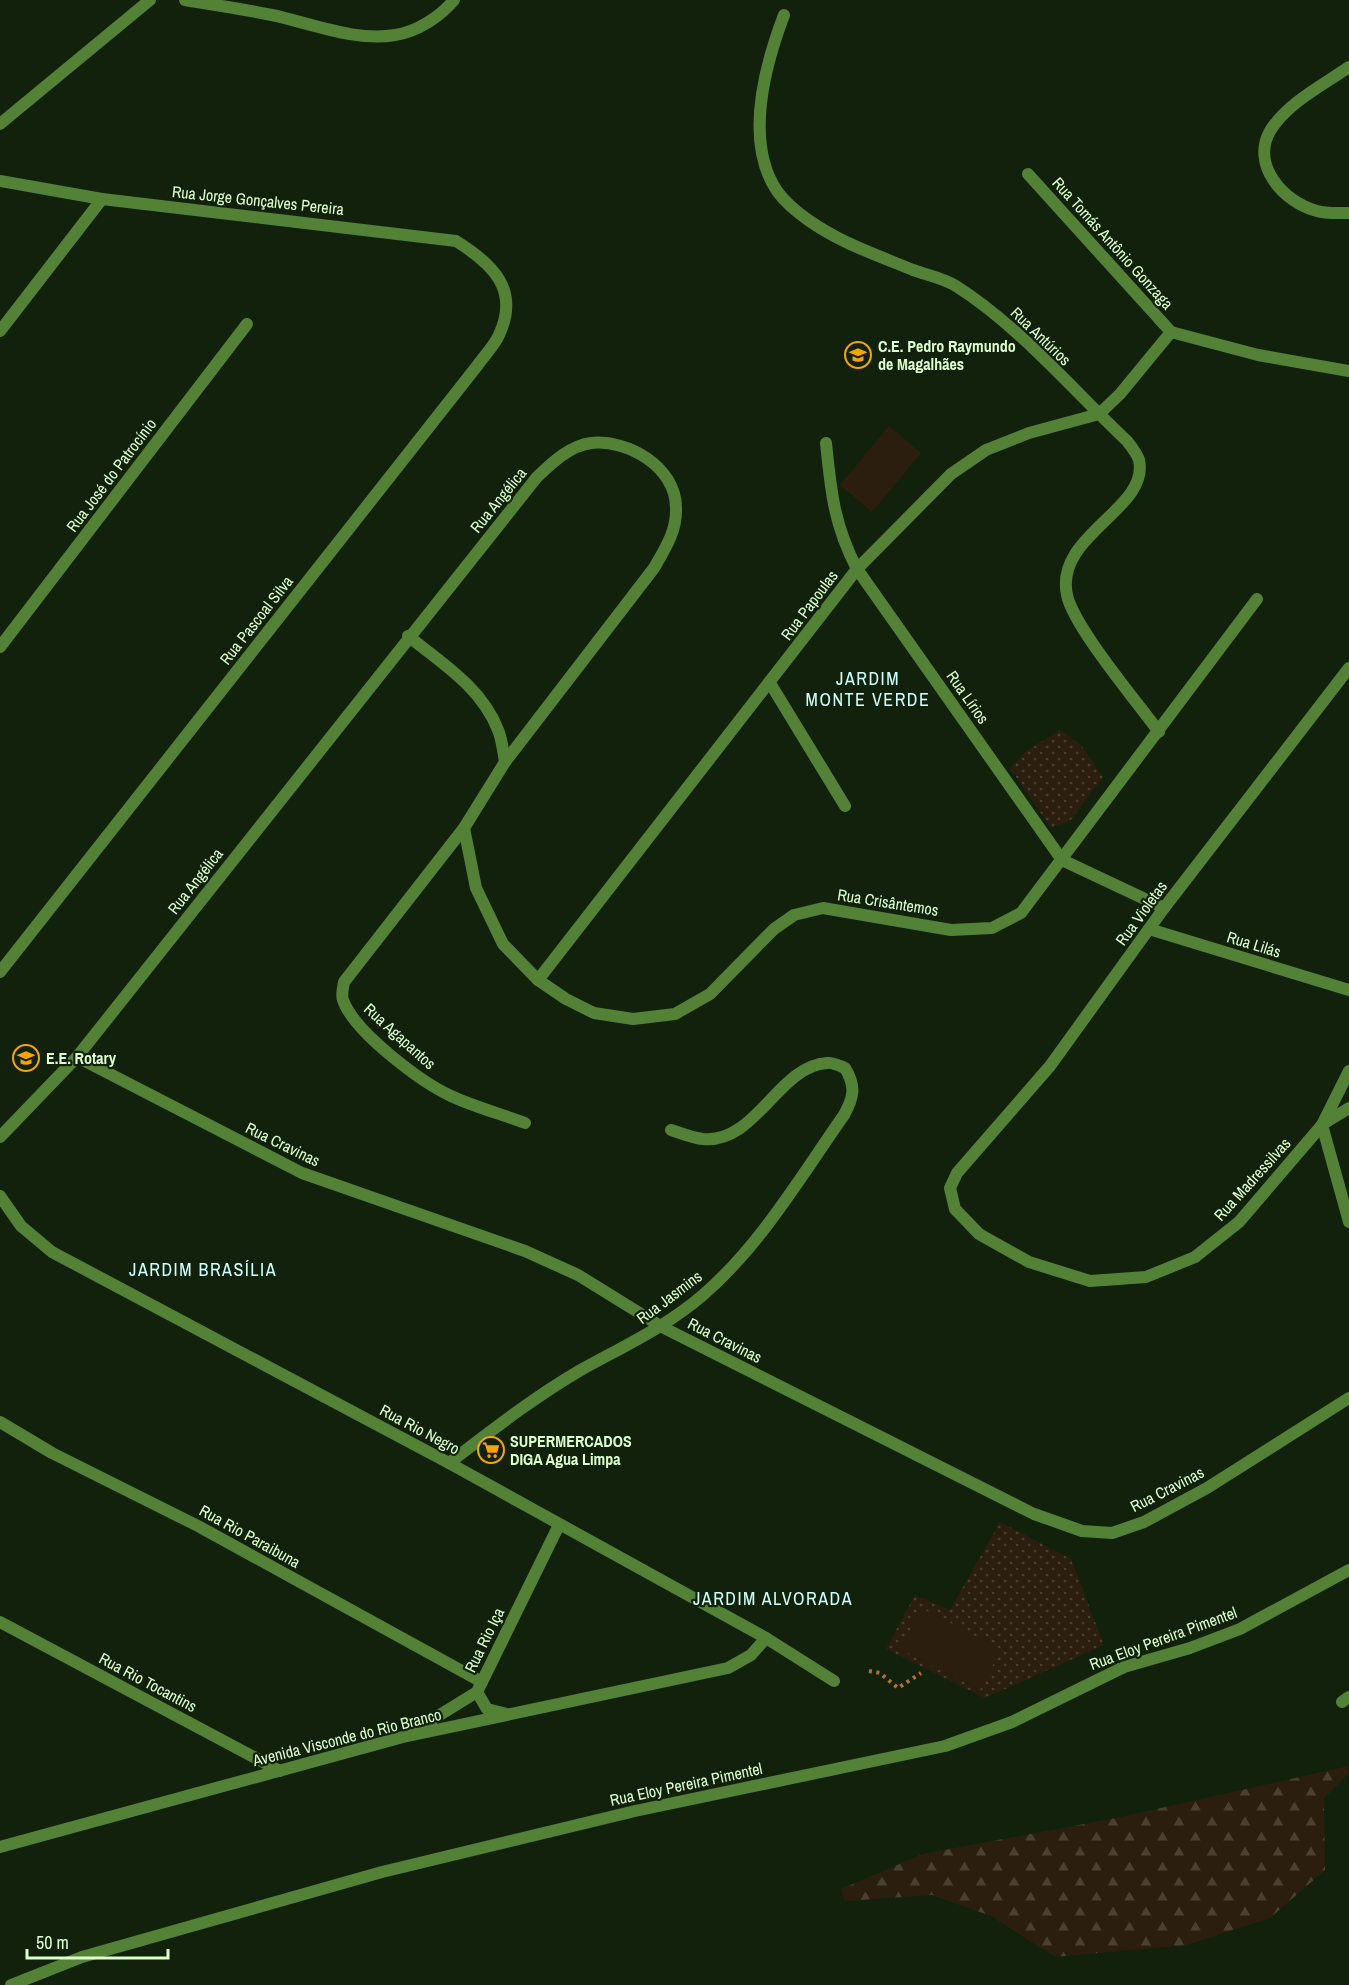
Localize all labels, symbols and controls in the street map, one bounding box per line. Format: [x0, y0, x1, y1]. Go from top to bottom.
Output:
street label: Rua Tomás Antônio Gonzaga [1048, 172, 1179, 314]
street label: Rua Jorge Gonçalves Pereira [171, 180, 346, 220]
street label: Rua Antúrios [1006, 302, 1076, 370]
place label: C.E. Pedro Raymundo de Magalhães [878, 335, 1016, 375]
school or university icon: C.E. Pedro Raymundo de Magalhães [843, 340, 873, 370]
street label: Rua José do Patrocínio [61, 414, 161, 536]
street label: Rua Angélica [465, 462, 532, 537]
street label: Rua Papoulas [775, 565, 843, 645]
street label: Rua Pascoal Silva [214, 570, 298, 669]
district label: JARDIM MONTE VERDE [806, 666, 930, 712]
street label: Rua Lírios [942, 666, 994, 728]
street label: Rua Angélica [162, 843, 228, 919]
street label: Rua Violetas [1110, 876, 1172, 950]
street label: Rua Crisântemos [836, 883, 940, 921]
street label: Rua Lilás [1224, 925, 1284, 963]
street label: Rua Agapantos [359, 998, 441, 1074]
school or university icon: E.E. Rotary [11, 1043, 41, 1073]
place label: E.E. Rotary [46, 1047, 117, 1069]
street label: Rua Cravinas [242, 1117, 324, 1171]
street label: Rua Madressilvas [1209, 1133, 1295, 1225]
district label: JARDIM BRASÍLIA [129, 1257, 277, 1282]
street label: Rua Jasmins [632, 1265, 706, 1329]
street label: Rua Cravinas [684, 1312, 766, 1368]
street label: Rua Rio Negro [376, 1399, 464, 1459]
place label: SUPERMERCADOS DIGA Agua Limpa [510, 1430, 632, 1470]
supermarket icon: SUPERMERCADOS DIGA Agua Limpa [476, 1435, 506, 1465]
street label: Rua Cravinas [1126, 1461, 1208, 1517]
street label: Rua Rio Paraibuna [196, 1499, 305, 1573]
district label: JARDIM ALVORADA [693, 1586, 853, 1611]
street label: Rua Eloy Pereira Pimentel [1086, 1601, 1240, 1675]
street label: Rua Rio Iça [459, 1603, 509, 1676]
street label: Rua Rio Tocantins [95, 1647, 201, 1717]
street label: Avenida Visconde do Rio Branco [249, 1703, 444, 1771]
street label: Rua Eloy Pereira Pimentel [608, 1757, 764, 1811]
scale bar [27, 1922, 168, 1960]
text: 50 m [36, 1930, 69, 1955]

